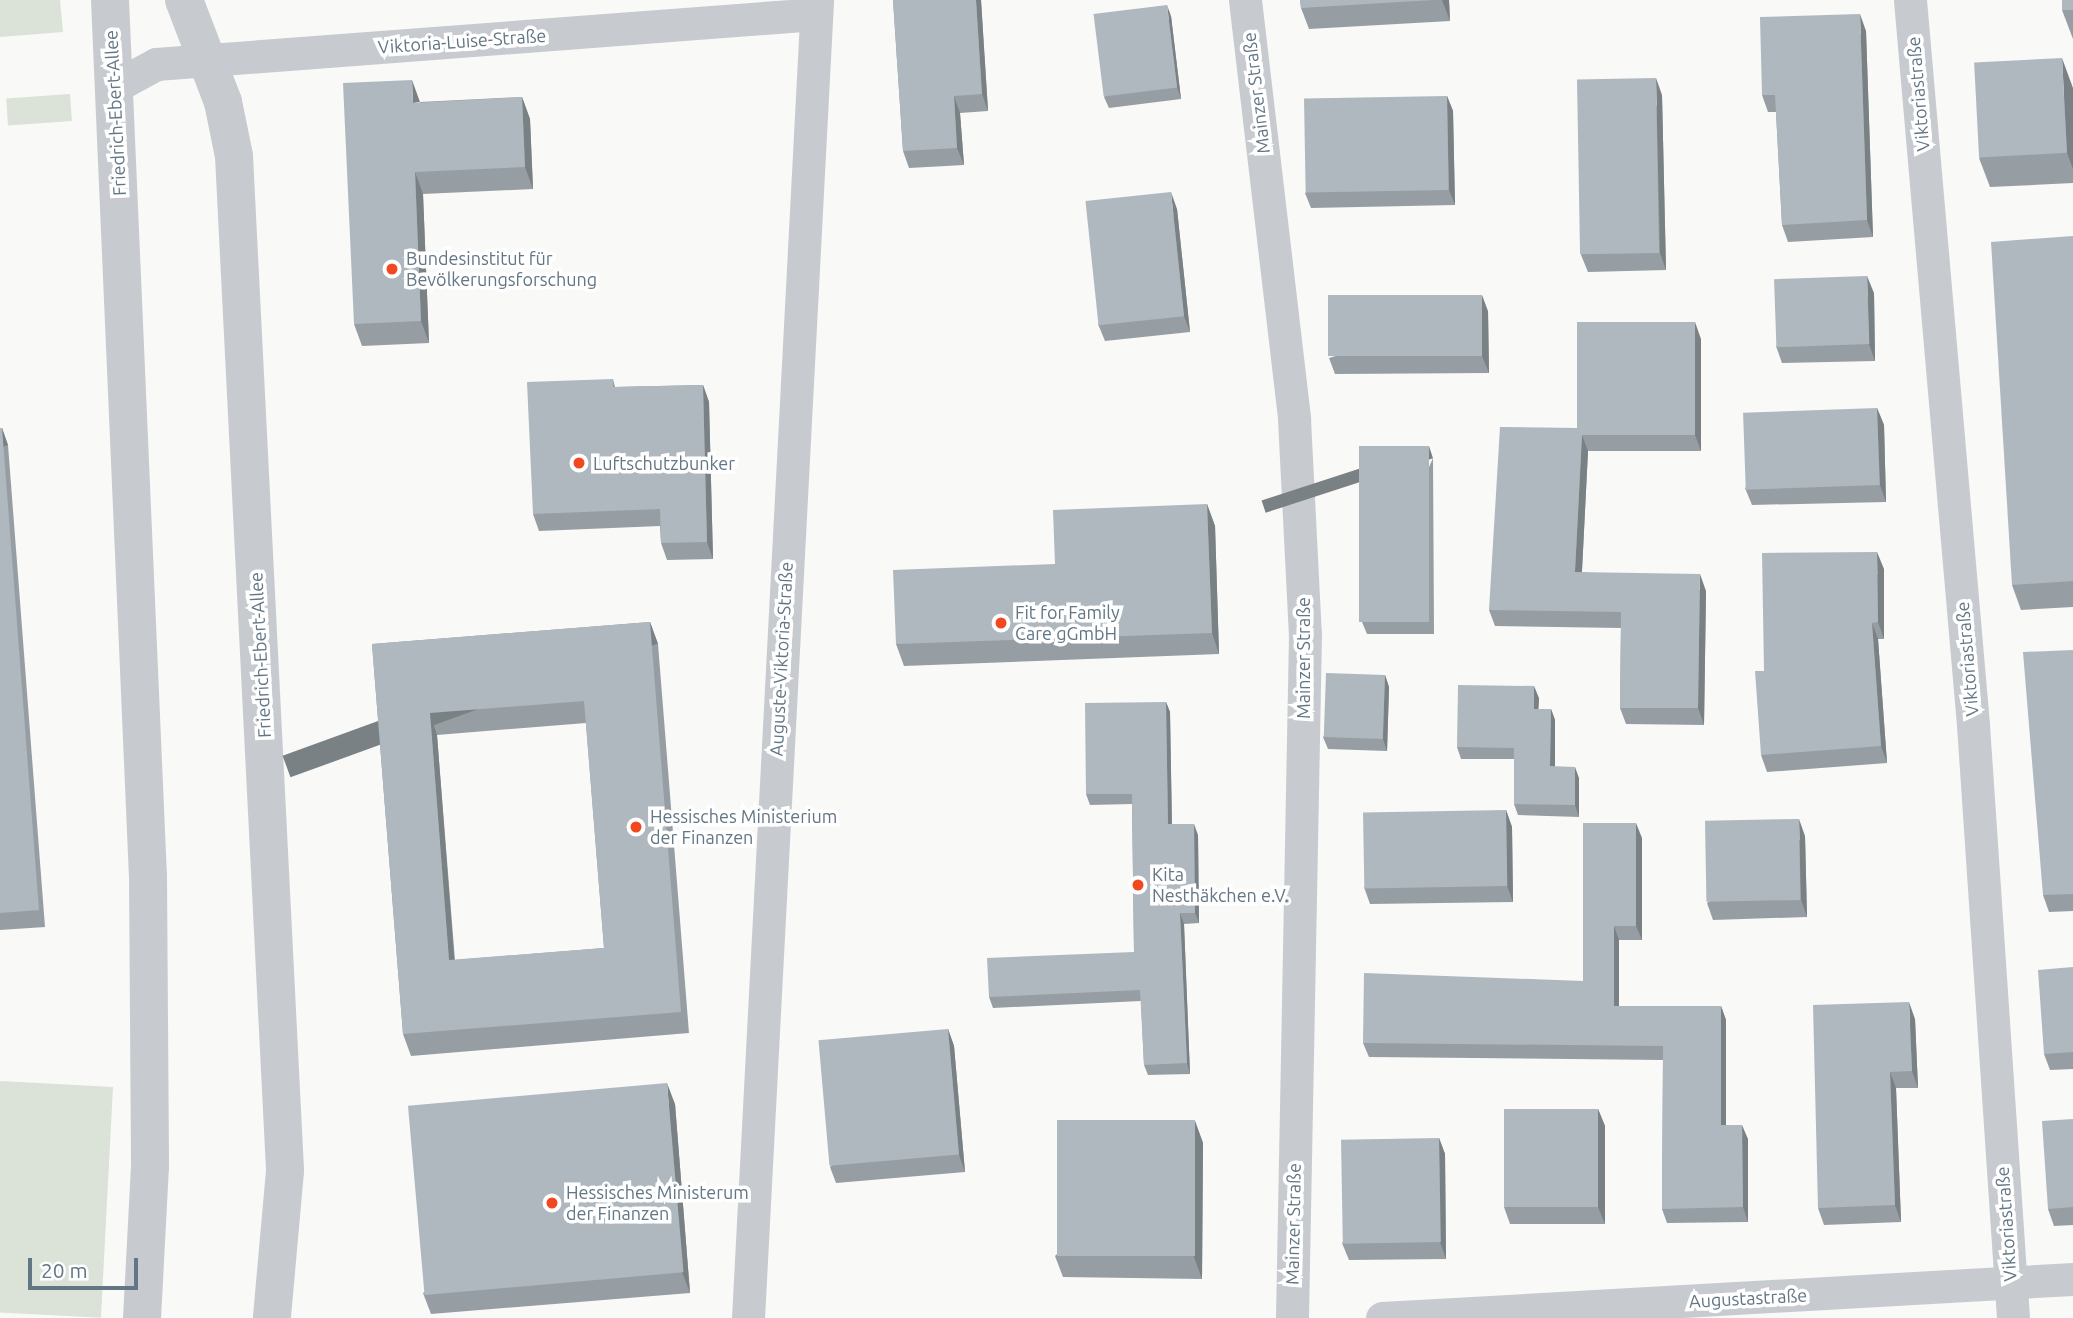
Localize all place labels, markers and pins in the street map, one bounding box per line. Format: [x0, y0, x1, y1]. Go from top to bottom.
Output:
place label: Bundesinstitut für Bevölkerungsforschung [406, 248, 597, 290]
marker: Bundesinstitut für Bevölkerungsforschung [384, 261, 400, 277]
place label: Luftschutzbunker [593, 452, 735, 474]
marker: Luftschutzbunker [571, 455, 587, 471]
place label: Fit for Family Care gGmbH [1015, 602, 1120, 644]
marker: Fit for Family Care gGmbH [993, 615, 1009, 631]
place label: Hessisches Ministerium der Finanzen [650, 806, 837, 848]
marker: Hessisches Ministerium der Finanzen [628, 819, 644, 835]
place label: Kita Nesthäkchen e.V. [1152, 864, 1289, 906]
marker: Kita Nesthäkchen e.V. [1130, 877, 1146, 893]
place label: Hessisches Ministerum der Finanzen [566, 1182, 749, 1224]
marker: Hessisches Ministerum der Finanzen [544, 1195, 560, 1211]

